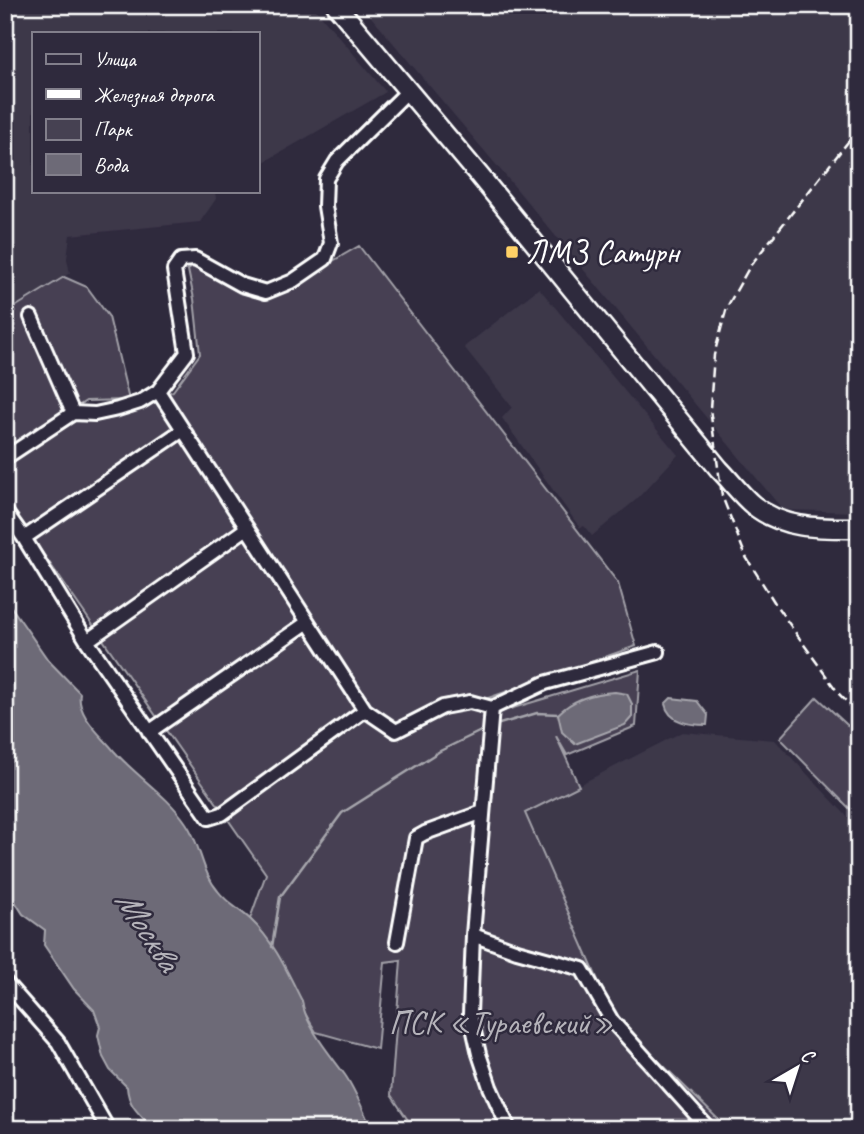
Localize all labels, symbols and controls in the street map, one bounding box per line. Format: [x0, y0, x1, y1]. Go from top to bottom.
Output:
legend [32, 32, 259, 192]
text: Улица [94, 46, 137, 72]
text: Железная дорога [94, 82, 215, 108]
text: Парк [94, 116, 134, 142]
text: Вода [94, 152, 130, 178]
place label: ЛМЗ Сатурн [526, 231, 681, 273]
marker: ЛМЗ Сатурн [504, 244, 520, 260]
water label: Москва [105, 881, 192, 981]
park label: ПСК «Тураевский» [389, 1002, 613, 1044]
north arrow [762, 1032, 832, 1102]
text: С [796, 1043, 820, 1070]

